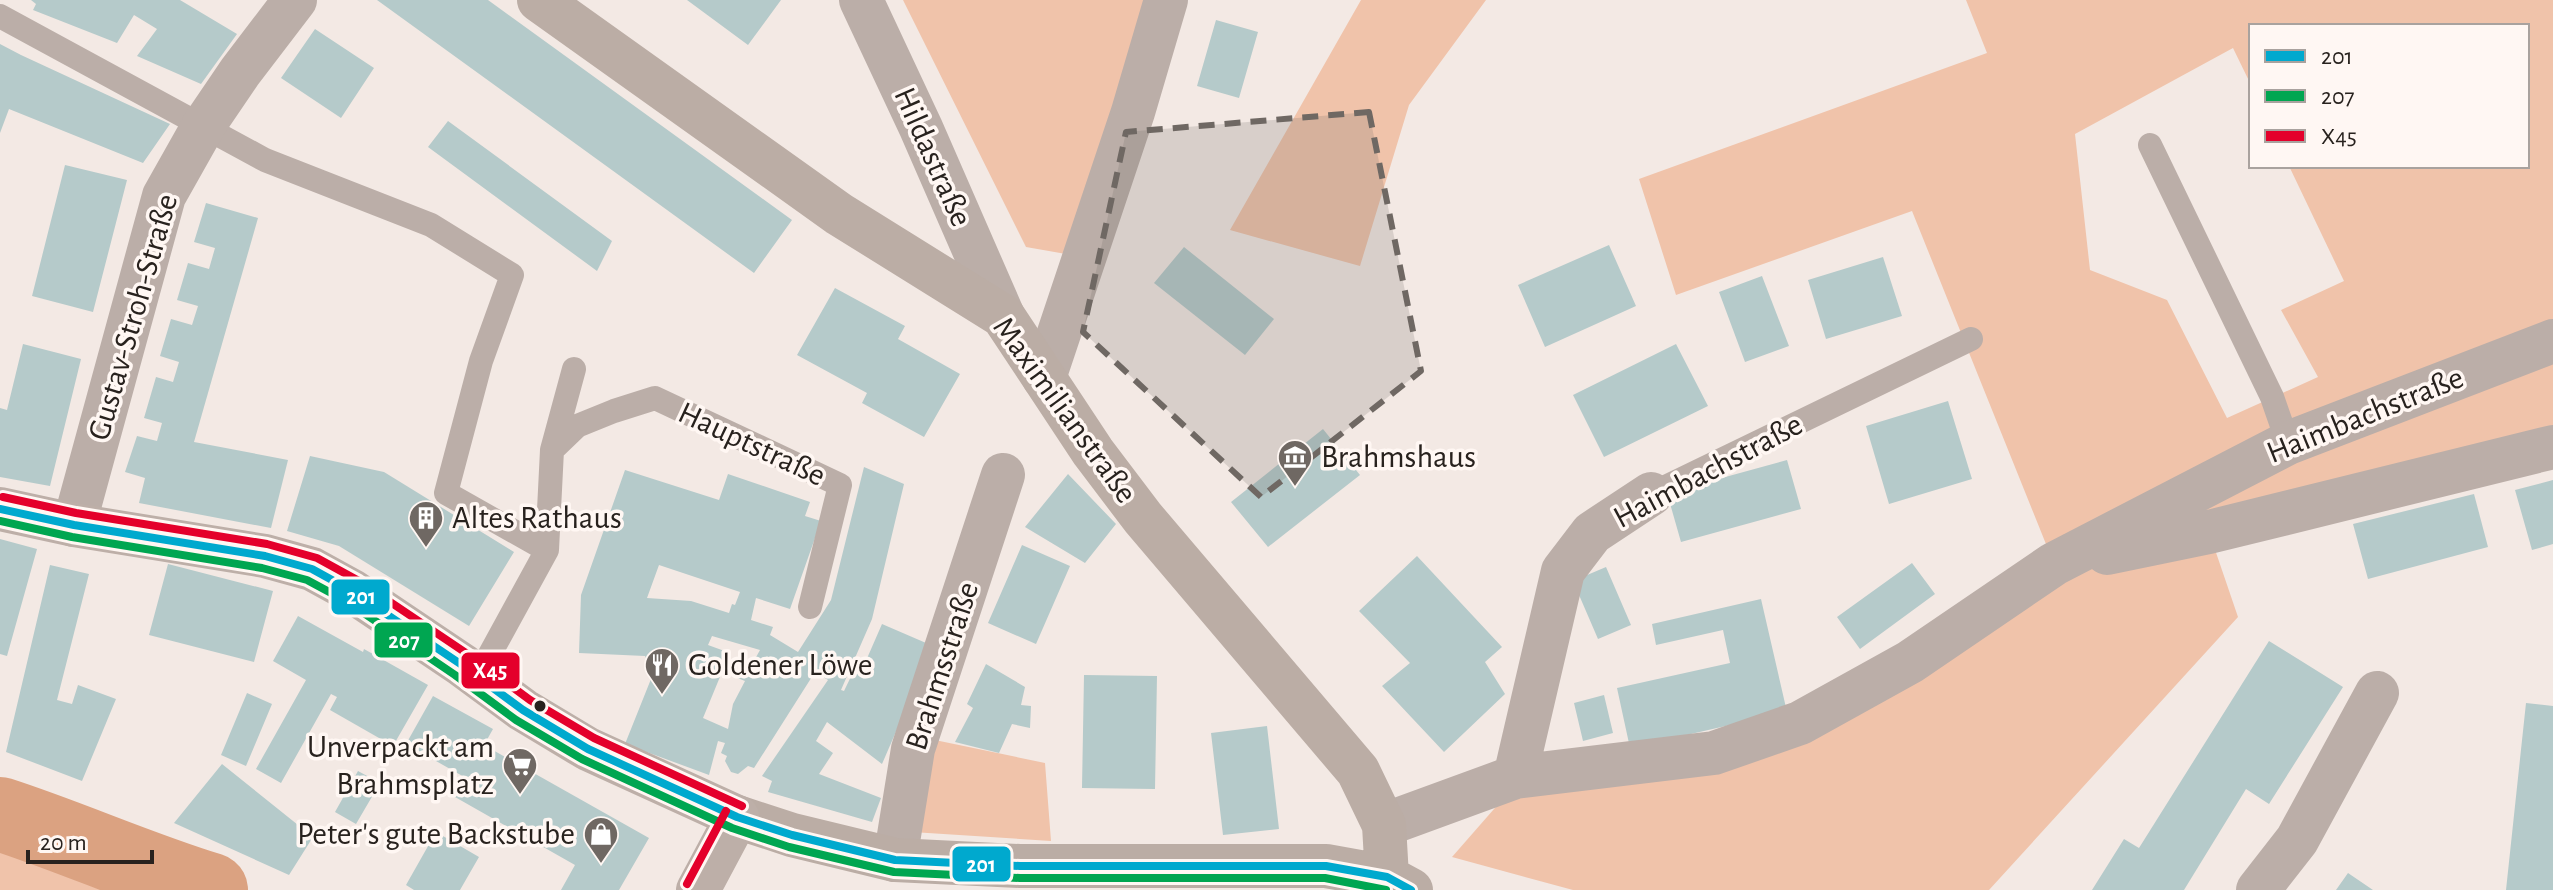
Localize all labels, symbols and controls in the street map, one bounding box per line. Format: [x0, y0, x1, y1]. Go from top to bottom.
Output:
legend [2249, 24, 2529, 168]
text: 201 [2321, 45, 2353, 69]
street label: Hildastraße [888, 83, 978, 231]
text: 207 [2321, 85, 2355, 109]
text: X45 [2321, 125, 2357, 149]
street label: Gustav-Stroh-Straße [83, 190, 183, 444]
street label: Maximilianstraße [987, 311, 1143, 509]
street label: Haimbachstraße [2262, 361, 2468, 469]
street label: Hauptstraße [674, 396, 830, 492]
street label: Haimbachstraße [1608, 408, 1808, 534]
museum icon: Brahmshaus [1276, 438, 1314, 488]
place label: Brahmshaus [1321, 441, 1476, 473]
building icon: Altes Rathaus [407, 499, 445, 549]
place label: Altes Rathaus [452, 502, 622, 534]
line badge: 201 [330, 578, 391, 616]
street label: Brahmsstraße [900, 578, 984, 754]
text: 201 [346, 586, 376, 608]
line badge: 207 [373, 621, 434, 659]
text: 207 [388, 630, 420, 652]
restaurant icon: Goldener Löwe [643, 646, 681, 696]
place label: Goldener Löwe [688, 649, 872, 681]
line badge: X45 [460, 651, 521, 690]
text: X45 [473, 660, 507, 682]
unlabelled marker [532, 698, 548, 714]
place label: Unverpackt am Brahmsplatz [307, 731, 494, 800]
supermarket icon: Unverpackt am Brahmsplatz [501, 746, 539, 796]
scale bar [28, 814, 152, 864]
shop icon: Peter's gute Backstube [582, 815, 620, 865]
place label: Peter's gute Backstube [297, 818, 575, 850]
text: 20 m [40, 831, 87, 855]
line badge: 201 [951, 845, 1012, 883]
text: 201 [966, 854, 996, 876]

